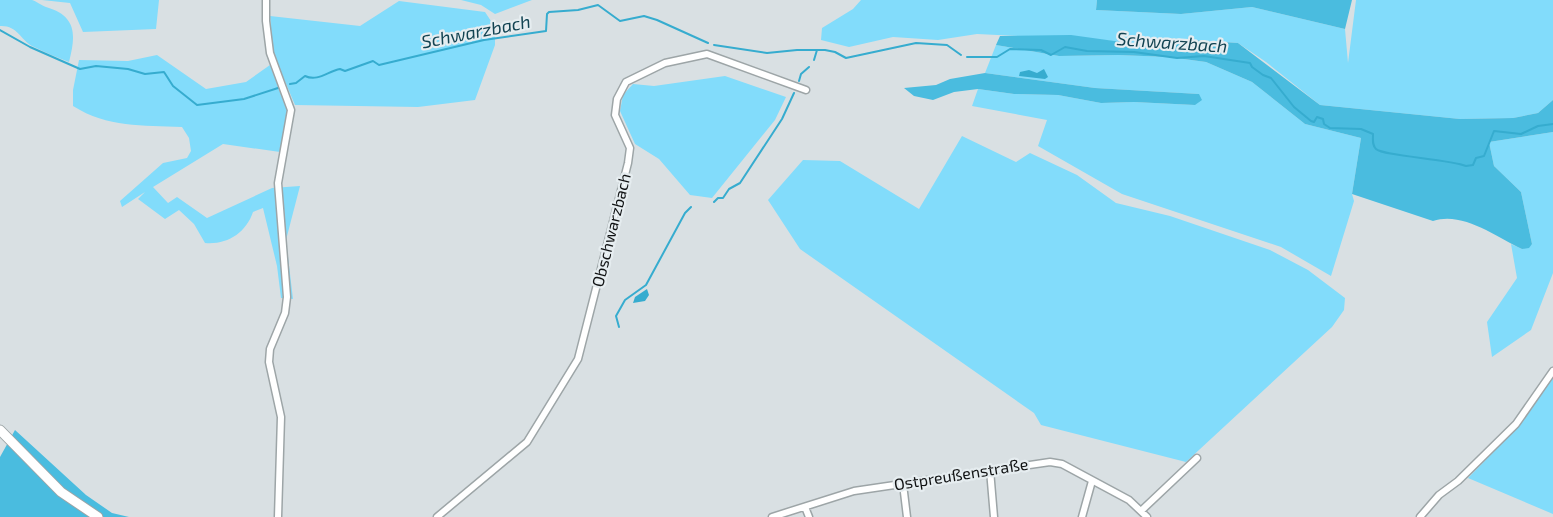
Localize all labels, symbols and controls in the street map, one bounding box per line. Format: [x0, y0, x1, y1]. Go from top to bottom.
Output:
water label: Schwarzbach [419, 10, 532, 52]
water label: Schwarzbach [1116, 27, 1228, 57]
street label: Obschwarzbach [587, 171, 634, 289]
street label: Ostpreußenstraße [892, 454, 1029, 493]

